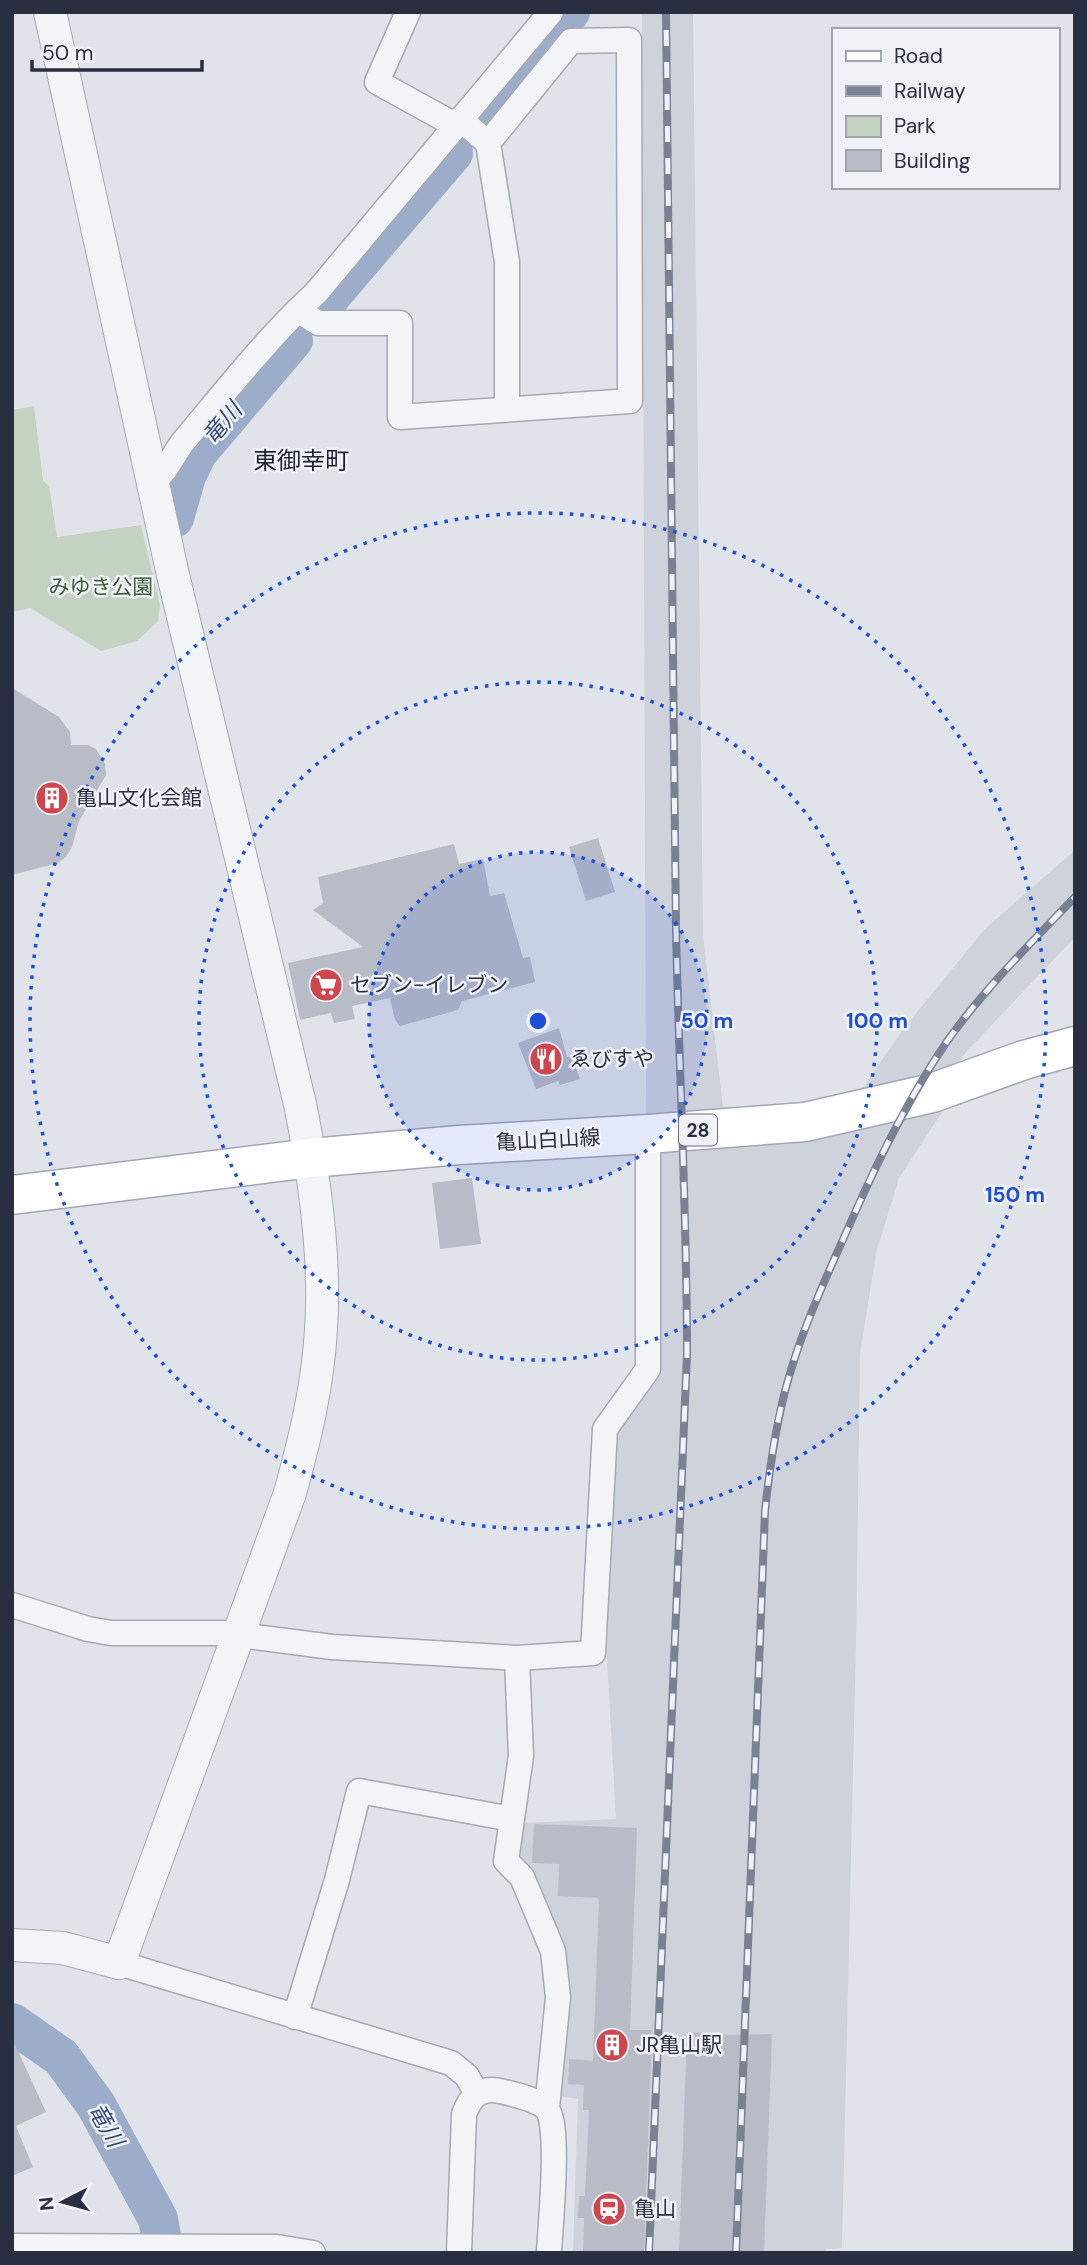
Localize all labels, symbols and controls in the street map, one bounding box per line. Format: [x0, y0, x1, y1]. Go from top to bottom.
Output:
scale bar [32, 28, 201, 72]
legend [832, 28, 1059, 189]
text: 50 m [42, 39, 93, 67]
text: Road [894, 42, 943, 70]
text: Railway [894, 77, 966, 105]
text: Park [894, 112, 936, 140]
text: Building [894, 147, 971, 175]
water label: 竜川 [196, 393, 250, 450]
district label: 東御幸町 [253, 445, 349, 476]
park label: みゆき公園 [49, 573, 154, 601]
building icon: 亀山文化会館 [33, 779, 71, 817]
place label: 亀山文化会館 [76, 784, 202, 812]
supermarket icon: セブン-イレブン [307, 966, 345, 1004]
place label: セブン-イレブン [350, 971, 508, 999]
text: 50 m [681, 1007, 733, 1035]
text: 100 m [846, 1007, 908, 1035]
centre of rings [526, 1009, 550, 1033]
restaurant icon: ゑびすや [527, 1040, 565, 1078]
place label: ゑびすや [570, 1045, 654, 1073]
road number: 28 [679, 1114, 717, 1146]
street label: 亀山白山線 [495, 1123, 601, 1157]
text: 150 m [985, 1181, 1045, 1209]
building icon: JR亀山駅 [593, 2026, 631, 2064]
place label: JR亀山駅 [636, 2031, 722, 2059]
water label: 竜川 [82, 2098, 132, 2155]
north arrow [28, 2167, 98, 2237]
station icon: 亀山 [590, 2190, 628, 2228]
place label: 亀山 [634, 2195, 676, 2223]
text: N [33, 2196, 60, 2212]

